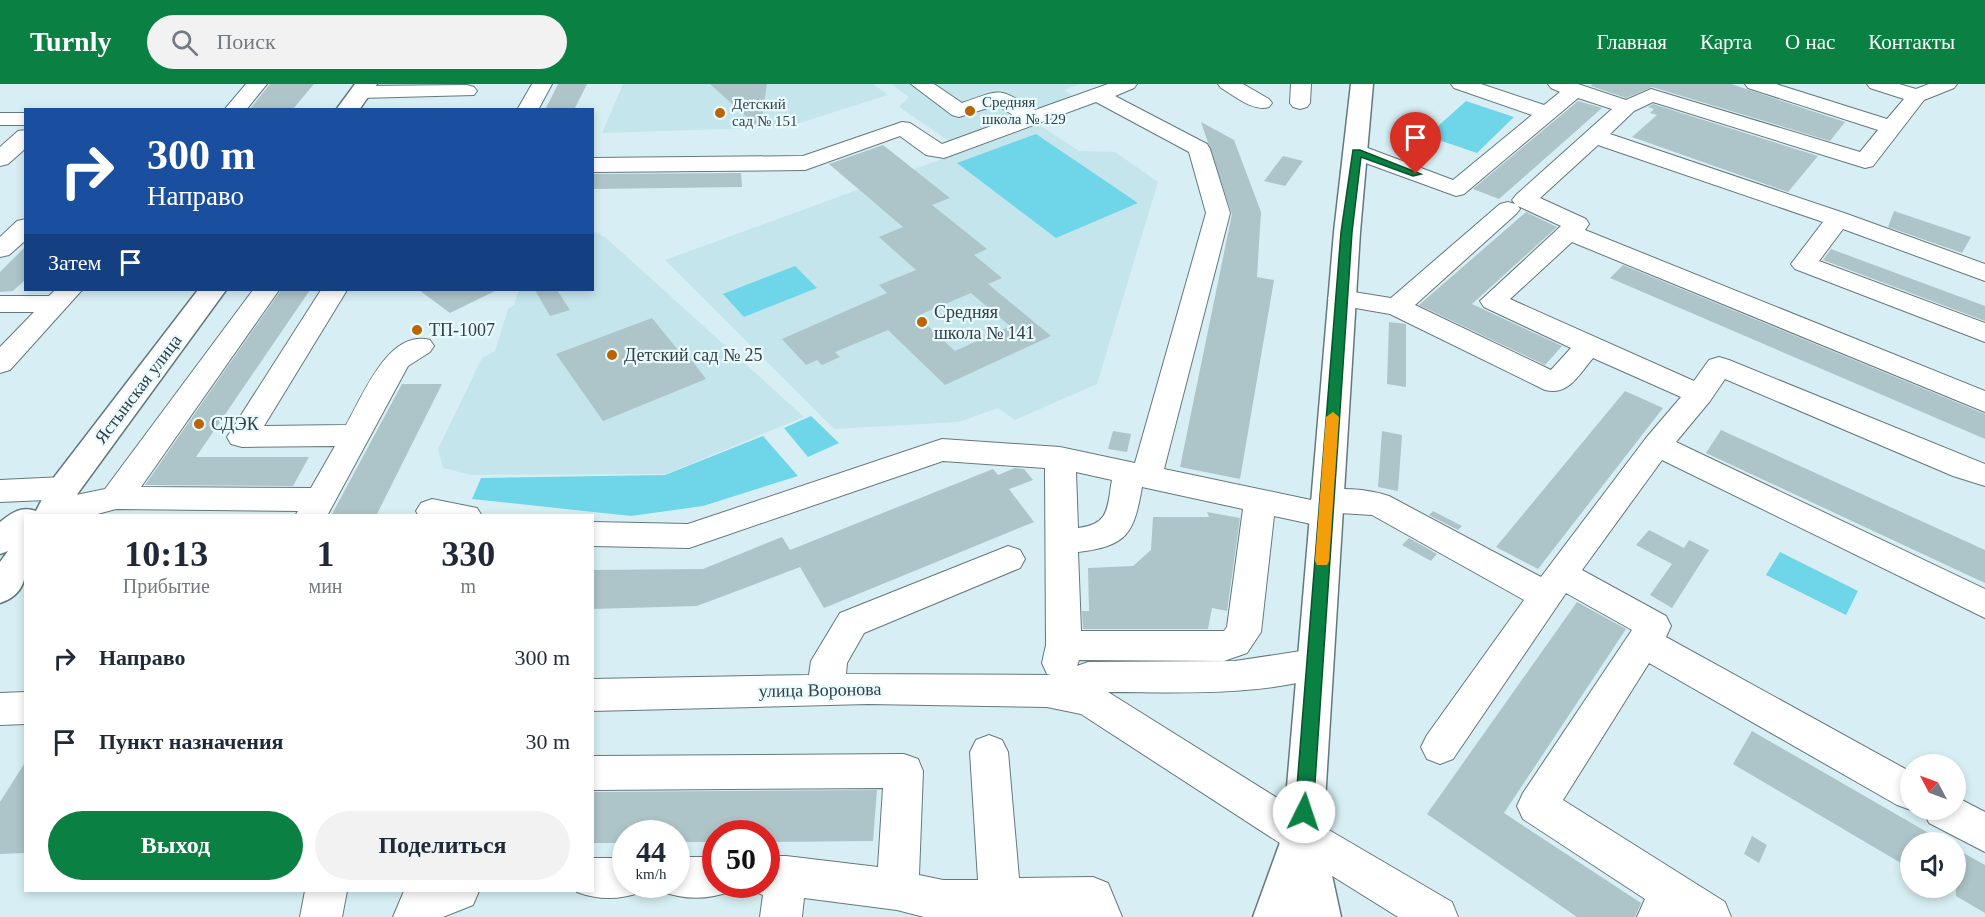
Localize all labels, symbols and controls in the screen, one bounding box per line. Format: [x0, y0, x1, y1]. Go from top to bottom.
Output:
search box [147, 15, 567, 69]
text: Turnly [30, 26, 111, 57]
icon: search [168, 26, 201, 59]
text: Поиск [216, 29, 276, 54]
text: Главная [1597, 30, 1667, 54]
text: Карта [1700, 30, 1752, 54]
text: О нас [1785, 30, 1835, 54]
text: Контакты [1868, 30, 1955, 54]
place label: Средняя школа № 129 [982, 94, 1066, 127]
place label: Детский сад № 151 [732, 96, 797, 129]
marker: Средняя школа № 129 [963, 104, 977, 118]
marker: Детский сад № 151 [713, 106, 727, 120]
pin [1390, 112, 1441, 174]
icon: arrive [1399, 121, 1432, 154]
icon: right [48, 132, 126, 210]
text: 300 m [147, 132, 256, 178]
text: Направо [147, 181, 244, 211]
icon: arrive [114, 246, 147, 279]
text: Затем [48, 250, 102, 275]
place label: Средняя школа № 141 [934, 302, 1035, 343]
marker: Средняя школа № 141 [915, 315, 929, 329]
place label: ТП-1007 [429, 320, 495, 340]
marker: ТП-1007 [410, 323, 424, 337]
street label: Ястынская улица [91, 331, 185, 447]
place label: Детский сад № 25 [624, 345, 763, 365]
marker: Детский сад № 25 [605, 348, 619, 362]
place label: СДЭК [211, 414, 260, 434]
marker: СДЭК [192, 417, 206, 431]
text: 10:13 [124, 534, 208, 574]
text: 1 [317, 534, 335, 574]
text: 330 [441, 534, 495, 574]
text: Прибытие [123, 575, 210, 597]
text: мин [309, 575, 343, 597]
text: m [460, 575, 476, 597]
icon: right [48, 642, 81, 675]
text: Направо [99, 645, 185, 670]
text: 300 m [514, 645, 570, 670]
street label: улица Воронова [758, 679, 882, 701]
icon: arrive [48, 726, 81, 759]
text: Пункт назначения [99, 729, 284, 754]
text: 30 m [525, 729, 570, 754]
north arrow [1900, 754, 1966, 820]
map controls [1900, 754, 1966, 898]
position arrow [1272, 780, 1336, 844]
button: Выход [48, 811, 303, 880]
button: Поделиться [315, 811, 570, 880]
speed limit sign: 50 [702, 820, 780, 898]
button: sound [1900, 832, 1966, 898]
text: 44 [636, 835, 666, 868]
text: km/h [636, 866, 666, 882]

